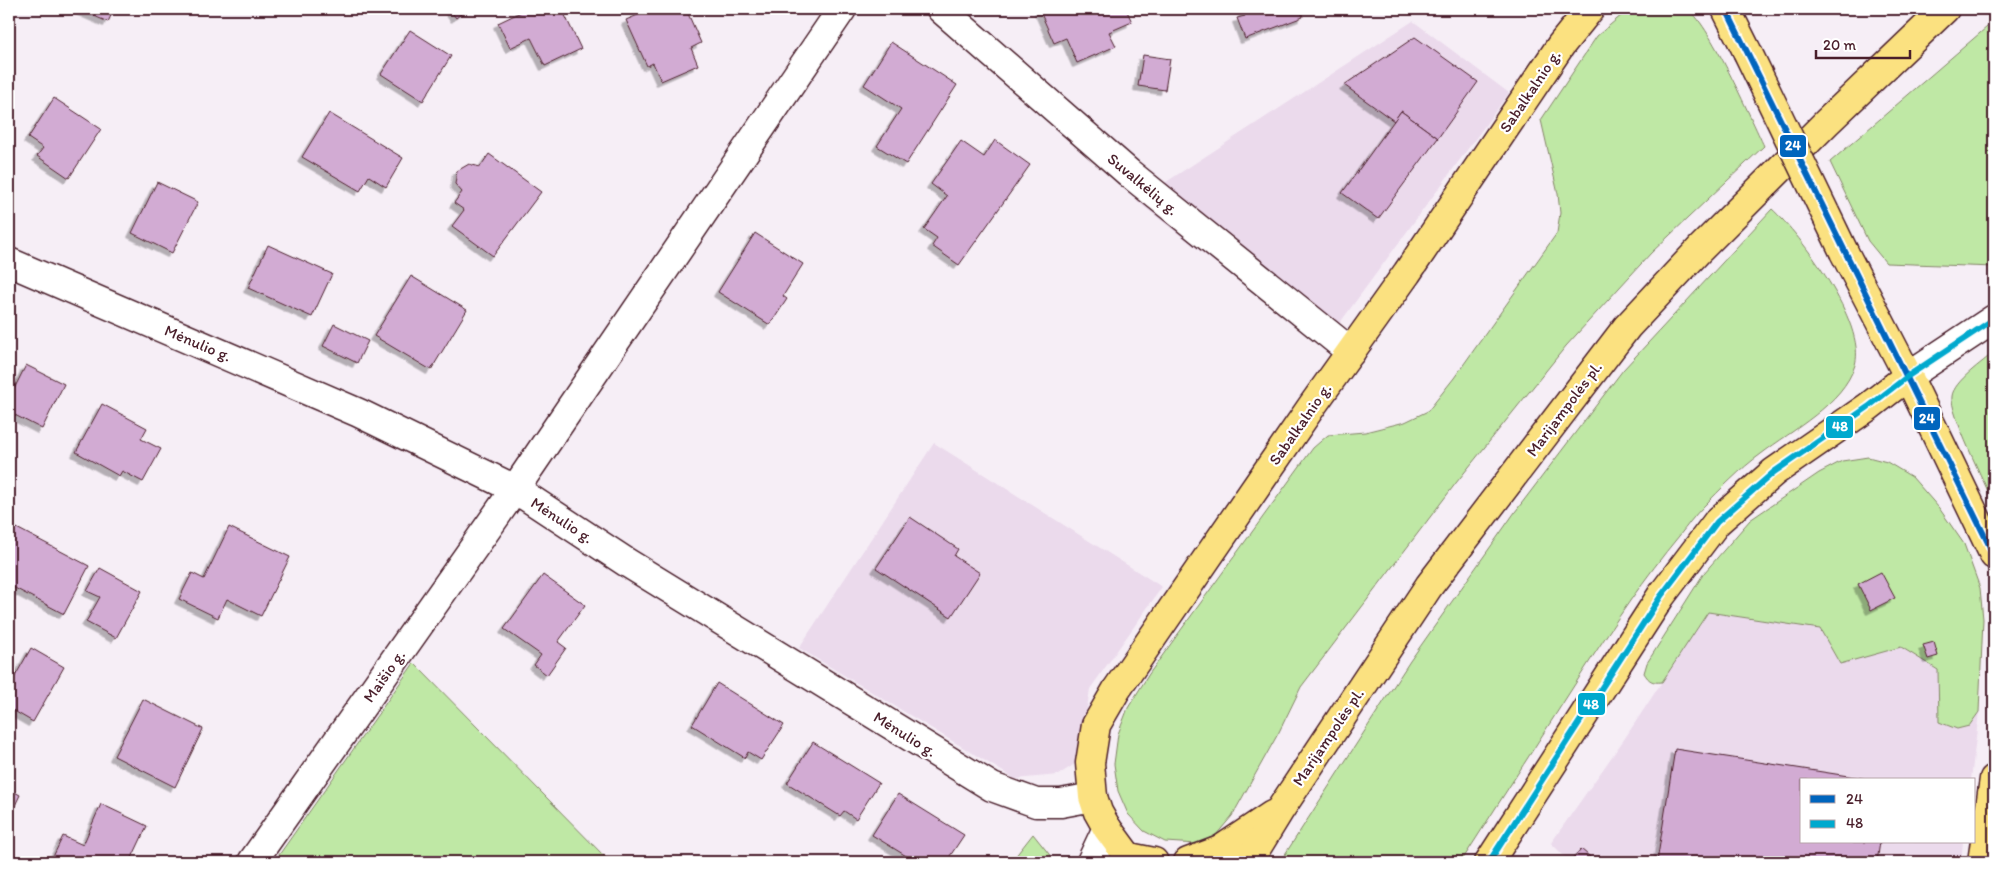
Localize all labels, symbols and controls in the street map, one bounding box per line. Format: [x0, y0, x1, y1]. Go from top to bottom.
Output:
scale bar [1816, 28, 1909, 60]
text: 20 m [1823, 36, 1857, 54]
street label: Sabalkalnio g. [1495, 46, 1565, 136]
line badge: 24 [1779, 134, 1807, 158]
text: 24 [1785, 137, 1801, 154]
street label: Suvalkėlių g. [1104, 149, 1182, 219]
street label: Mėnulio g. [162, 320, 234, 366]
street label: Marijampolės pl. [1522, 358, 1606, 460]
street label: Sabalkalnio g. [1265, 379, 1335, 469]
line badge: 24 [1913, 406, 1941, 431]
text: 24 [1919, 410, 1935, 427]
line badge: 48 [1825, 415, 1854, 439]
text: 48 [1832, 418, 1848, 435]
street label: Mėnulio g. [527, 493, 597, 547]
street label: Maišio g. [359, 646, 409, 706]
street label: Marijampolės pl. [1288, 685, 1368, 789]
line badge: 48 [1577, 692, 1606, 716]
text: 48 [1583, 696, 1599, 713]
street label: Mėnulio g. [870, 707, 940, 761]
legend [1800, 778, 1976, 844]
text: 24 [1846, 790, 1863, 808]
text: 48 [1846, 814, 1863, 832]

